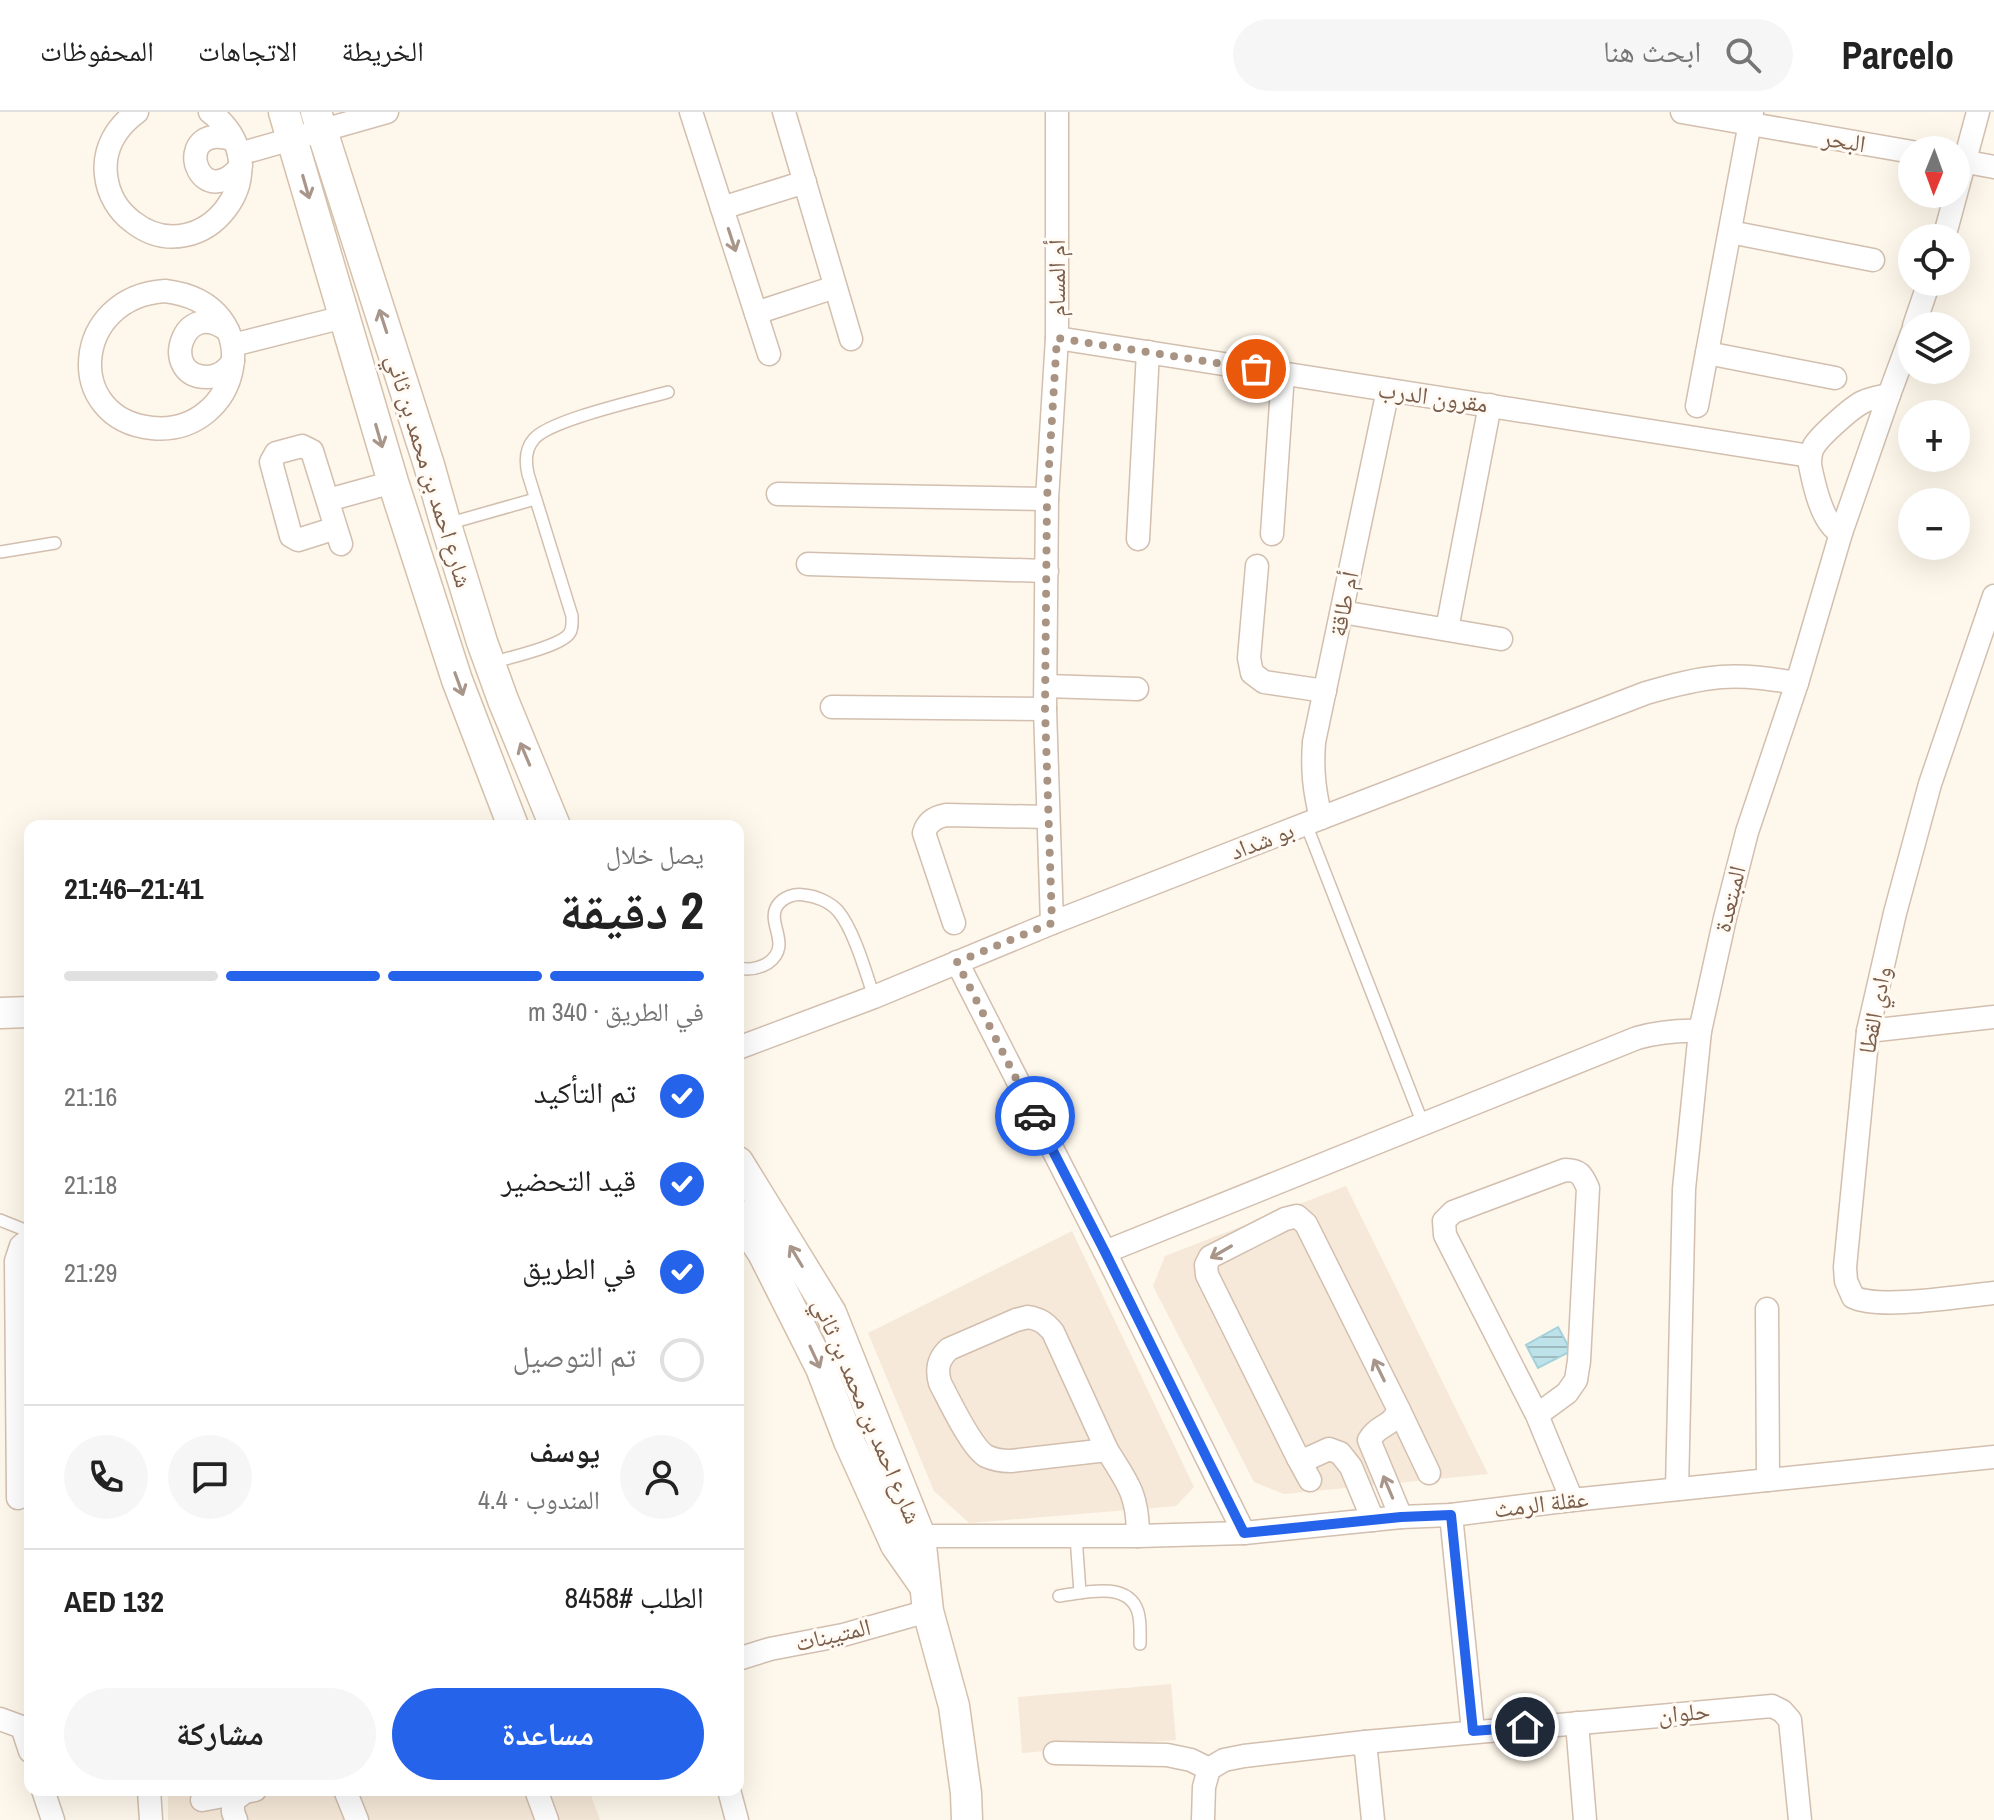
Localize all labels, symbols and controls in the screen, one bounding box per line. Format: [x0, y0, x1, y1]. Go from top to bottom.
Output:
search box [1233, 19, 1793, 91]
text: Parcelo [1841, 30, 1954, 81]
text: ابحث هنا [1603, 31, 1701, 71]
text: المحفوظات [40, 32, 154, 70]
text: الاتجاهات [198, 32, 297, 70]
text: الخريطة [341, 32, 424, 70]
icon: search [1721, 33, 1765, 77]
street label: البحر [1819, 121, 1868, 159]
north arrow [1898, 136, 1970, 208]
map controls [1898, 136, 1970, 560]
one-way arrow [299, 173, 314, 199]
button: locate [1898, 224, 1970, 296]
one-way arrow [725, 226, 740, 252]
street label: أم المسام [1040, 239, 1073, 317]
one-way arrow [375, 309, 389, 334]
button: layers [1898, 312, 1970, 384]
pin [1222, 335, 1290, 403]
icon: bag [1234, 347, 1278, 391]
street label: شارع احمد بن محمد بن ثاني [375, 350, 481, 592]
street label: مقرون الدرب [1376, 372, 1490, 420]
button: + [1898, 400, 1970, 472]
one-way arrow [372, 423, 387, 449]
button: − [1898, 488, 1970, 560]
street label: أم طاقة [1321, 568, 1366, 639]
one-way arrow [453, 671, 467, 696]
one-way arrow [517, 742, 532, 767]
street label: بو شداد [1225, 813, 1298, 867]
text: يصل خلال [606, 837, 704, 872]
street label: المبتعدة [1705, 862, 1753, 935]
text: 21:41–21:46 [64, 868, 204, 908]
text: 2 دقيقة [559, 875, 704, 945]
street label: وادي القطا [1850, 963, 1902, 1057]
text: في الطريق · 340 m [528, 994, 704, 1029]
text: تم التأكيد [534, 1072, 636, 1112]
icon: check [660, 1074, 704, 1118]
courier [995, 1076, 1075, 1156]
text: 21:16 [64, 1079, 117, 1114]
icon: car [1013, 1094, 1057, 1138]
text: قيد التحضير [501, 1160, 636, 1200]
icon: check [660, 1162, 704, 1206]
text: 21:18 [64, 1167, 117, 1202]
one-way arrow [1210, 1244, 1233, 1260]
one-way arrow [787, 1245, 803, 1268]
text: في الطريق [522, 1248, 636, 1288]
icon: check [660, 1250, 704, 1294]
text: 21:29 [64, 1255, 117, 1290]
street label: شارع احمد بن محمد بن ثاني [802, 1293, 930, 1530]
text: تم التوصيل [513, 1336, 636, 1376]
one-way arrow [808, 1345, 823, 1369]
one-way arrow [1371, 1359, 1386, 1383]
text: يوسف [529, 1431, 600, 1471]
button: phone [64, 1435, 148, 1519]
button: chat [168, 1435, 252, 1519]
button: person [620, 1435, 704, 1519]
one-way arrow [1379, 1475, 1394, 1499]
street label: عقلة الرمث [1492, 1481, 1590, 1525]
text: المندوب · 4.4 [478, 1482, 600, 1517]
text: الطلب #8458 [565, 1577, 704, 1617]
text: AED 132 [64, 1581, 164, 1621]
street label: المتيبنات [792, 1610, 874, 1658]
button: مشاركة [64, 1688, 376, 1780]
button: مساعدة [392, 1688, 704, 1780]
pin [1491, 1693, 1559, 1761]
street label: حلوان [1657, 1694, 1711, 1730]
icon: home [1503, 1705, 1547, 1749]

